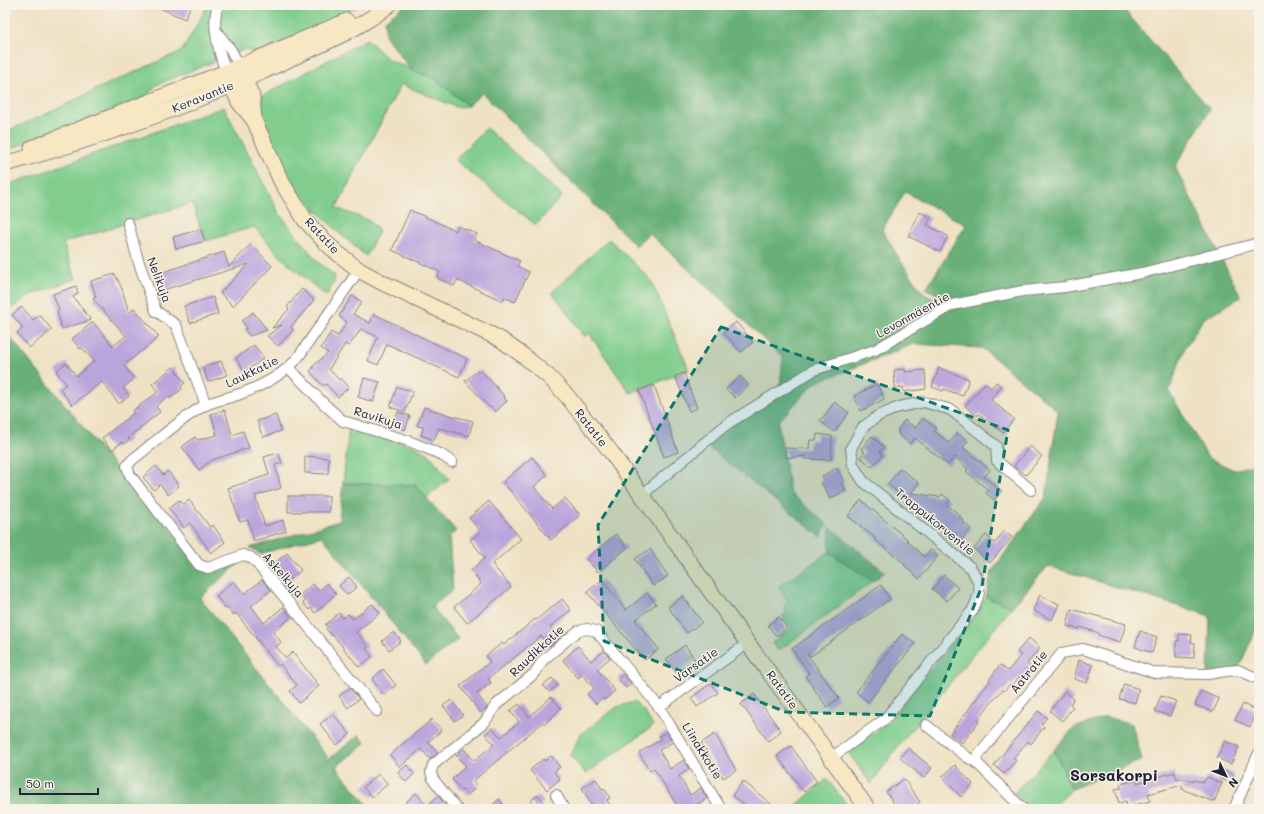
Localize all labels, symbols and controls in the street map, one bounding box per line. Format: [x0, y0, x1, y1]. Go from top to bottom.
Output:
street label: Keravantie [169, 76, 236, 116]
street label: Ratatie [302, 214, 344, 257]
street label: Nelikuja [144, 255, 176, 305]
street label: Levonmäentie [873, 287, 952, 341]
street label: Laukkatie [222, 351, 281, 391]
street label: Ravikuja [352, 402, 404, 432]
street label: Ratatie [572, 405, 612, 450]
street label: Trappukorventie [893, 484, 979, 558]
street label: Askelkuja [260, 548, 308, 601]
street label: Raudikkotie [506, 621, 567, 680]
street label: Varsatie [670, 643, 721, 685]
street label: Aatratie [1006, 647, 1050, 696]
street label: Ratatie [763, 667, 802, 712]
street label: Liinakkotie [679, 719, 727, 782]
north arrow [1206, 756, 1246, 796]
district label: Sorsakorpi [1070, 764, 1158, 785]
scale bar [20, 770, 98, 796]
text: 50 m [26, 775, 54, 791]
text: N [1225, 775, 1242, 791]

